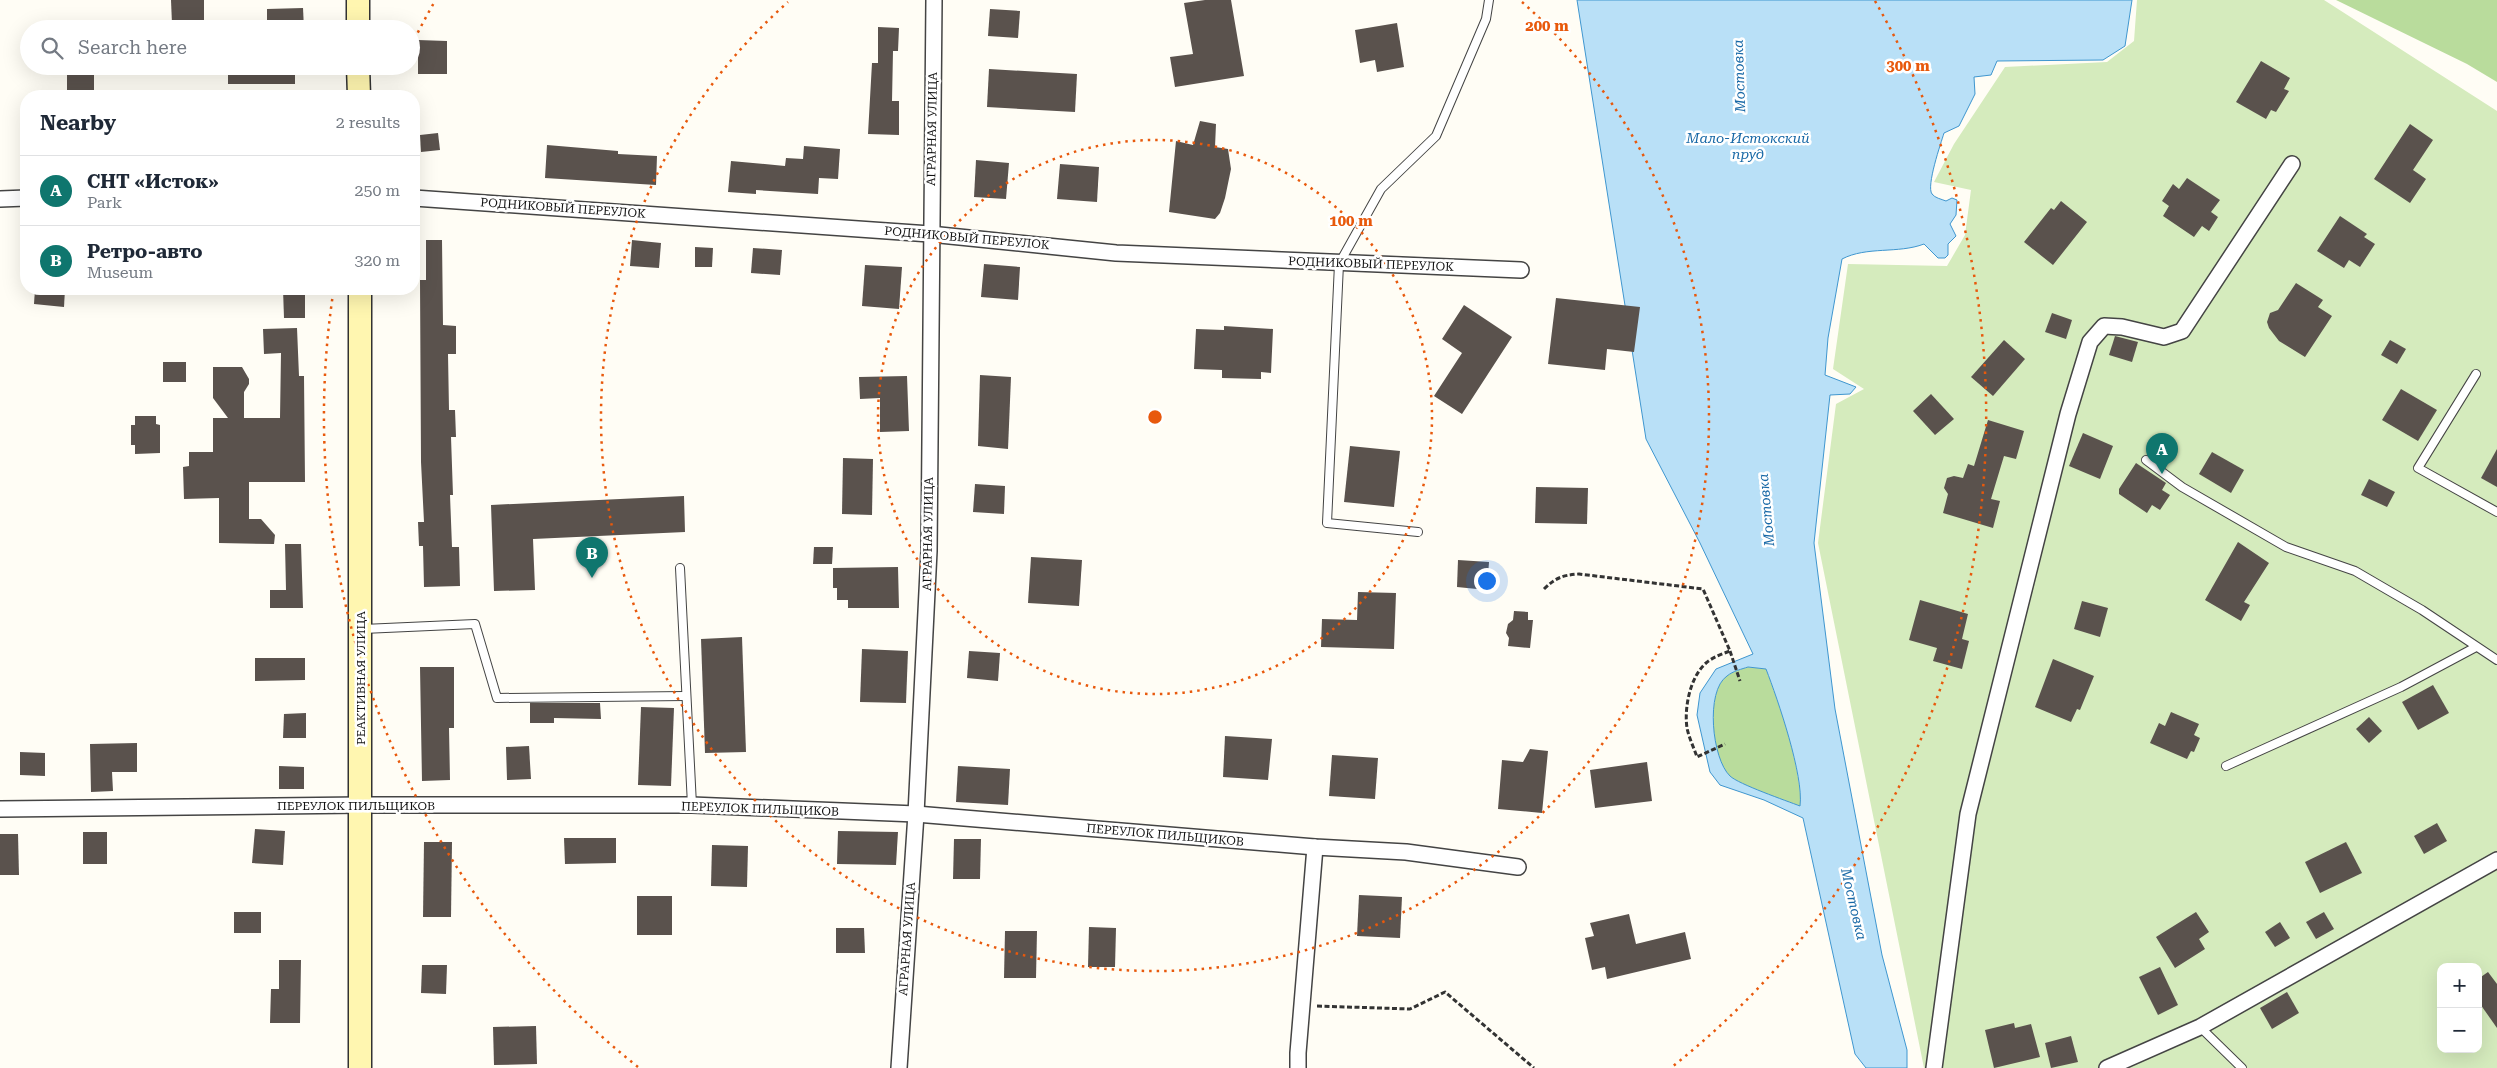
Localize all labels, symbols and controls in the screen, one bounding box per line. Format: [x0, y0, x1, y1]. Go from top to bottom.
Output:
text: 200 m [1525, 17, 1569, 35]
search box [20, 20, 420, 75]
icon: search [38, 34, 66, 62]
text: Search here [78, 36, 187, 59]
water label: Мостовка [1730, 39, 1748, 114]
text: 300 m [1886, 57, 1930, 75]
street label: АГРАРНАЯ УЛИЦА [924, 71, 940, 186]
text: Nearby [40, 111, 116, 135]
text: 2 results [336, 113, 400, 132]
water label: Мало-Истокский пруд [1685, 130, 1810, 162]
text: СНТ «Исток» [87, 170, 219, 193]
text: A [50, 181, 62, 200]
text: 250 m [354, 181, 400, 200]
text: Park [87, 193, 122, 212]
street label: РОДНИКОВЫЙ ПЕРЕУЛОК [480, 195, 646, 221]
text: 100 m [1329, 212, 1373, 230]
street label: РОДНИКОВЫЙ ПЕРЕУЛОК [884, 224, 1050, 252]
text: Ретро-авто [87, 240, 202, 263]
text: B [50, 251, 62, 270]
text: 320 m [354, 251, 400, 270]
street label: РОДНИКОВЫЙ ПЕРЕУЛОК [1288, 254, 1454, 274]
text: Museum [87, 263, 153, 282]
centre of rings [1146, 408, 1164, 426]
pin: A [2146, 433, 2178, 474]
water label: Мостовка [1755, 473, 1777, 548]
street label: АГРАРНАЯ УЛИЦА [920, 476, 936, 591]
pin: B [576, 537, 608, 578]
your location [1474, 568, 1500, 594]
street label: РЕАКТИВНАЯ УЛИЦА [354, 610, 368, 745]
street label: ПЕРЕУЛОК ПИЛЬЩИКОВ [277, 799, 435, 813]
street label: ПЕРЕУЛОК ПИЛЬЩИКОВ [681, 799, 839, 819]
street label: ПЕРЕУЛОК ПИЛЬЩИКОВ [1086, 821, 1244, 849]
water label: Мостовка [1838, 866, 1870, 941]
street label: АГРАРНАЯ УЛИЦА [896, 881, 918, 996]
map controls [2437, 963, 2482, 1053]
button: + [2437, 963, 2482, 1008]
button: − [2437, 1008, 2482, 1053]

